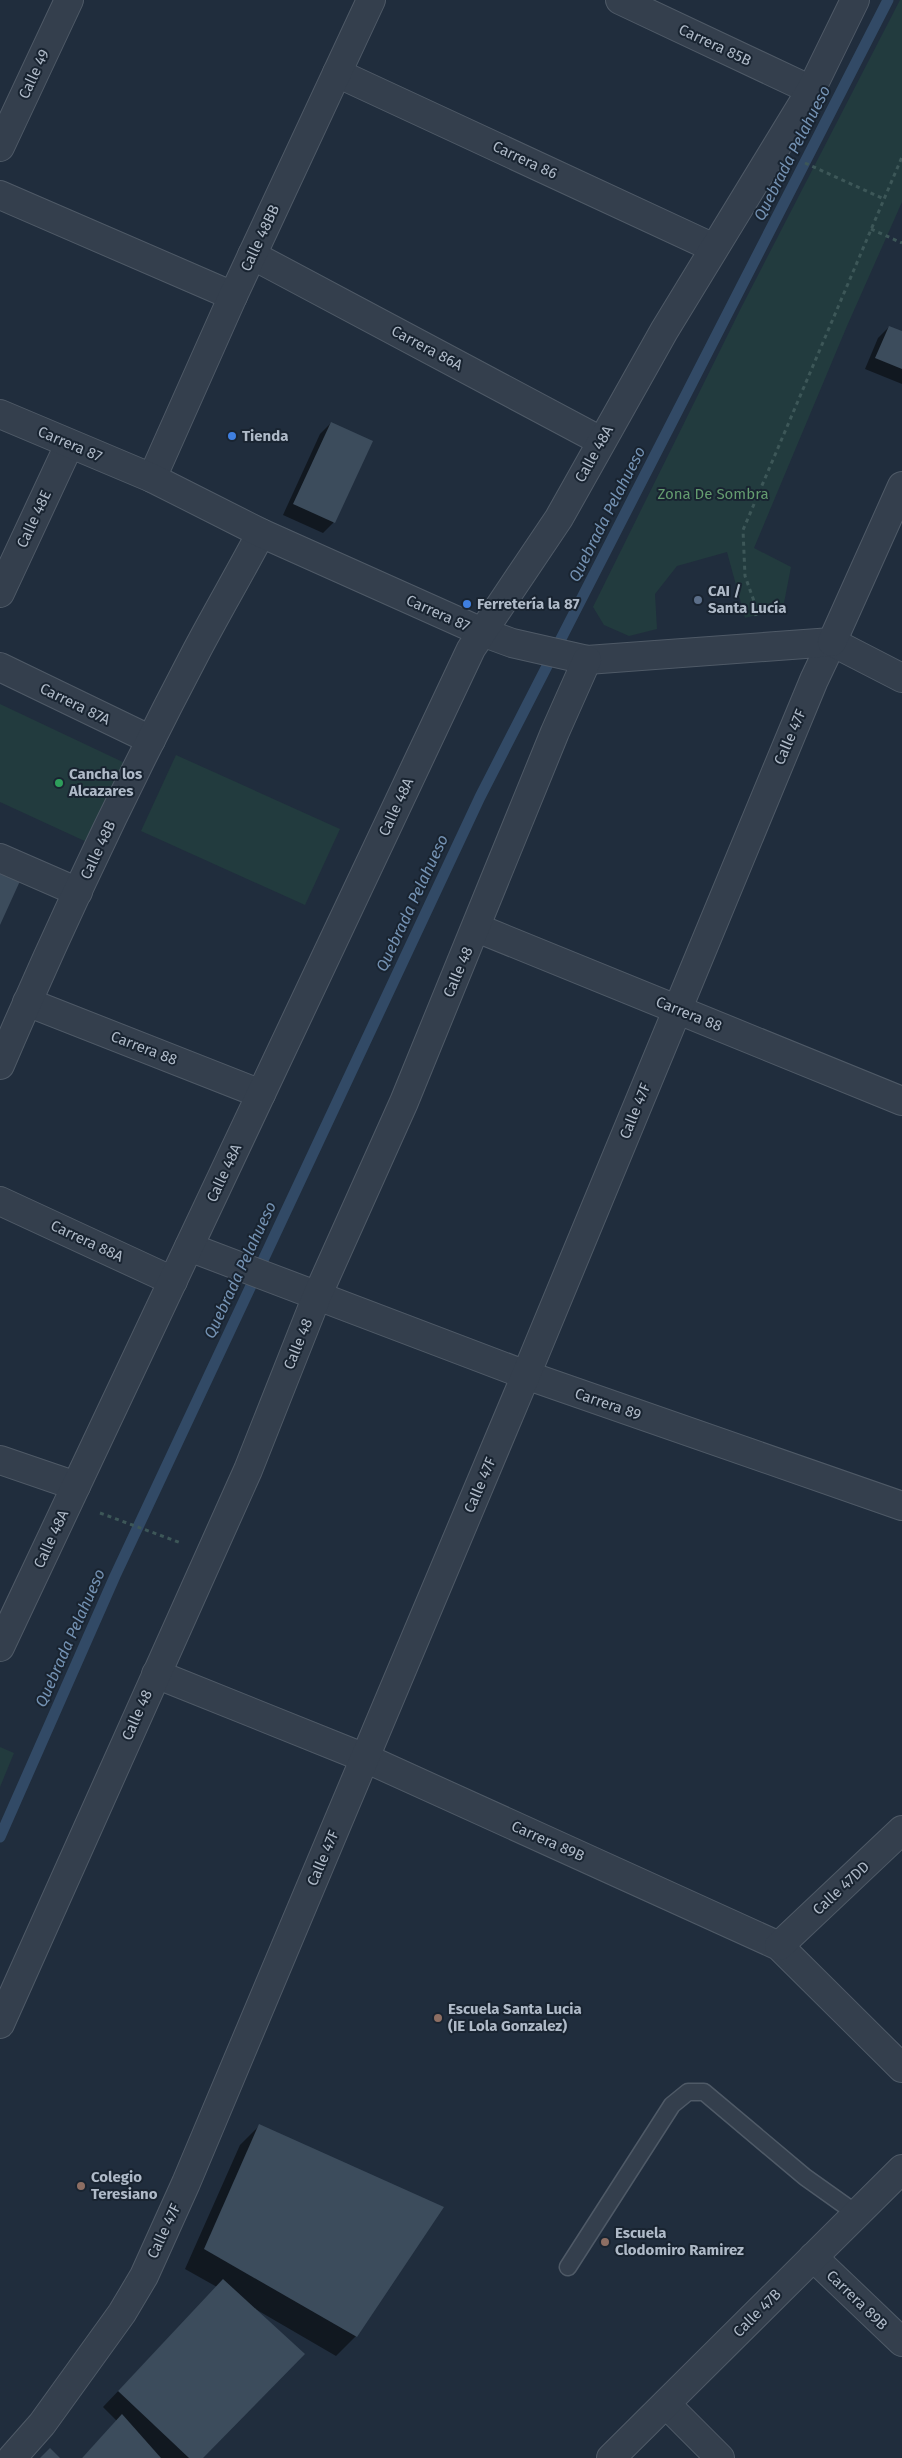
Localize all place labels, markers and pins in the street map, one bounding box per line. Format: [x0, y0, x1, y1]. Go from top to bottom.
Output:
place label: Tienda [242, 427, 289, 445]
marker: Tienda [226, 430, 238, 442]
place label: CAI / Santa Lucía [708, 582, 787, 617]
marker: CAI / Santa Lucía [692, 594, 704, 606]
place label: Ferretería la 87 [477, 595, 579, 613]
marker: Ferretería la 87 [461, 598, 473, 610]
place label: Cancha los Alcazares [68, 765, 142, 800]
marker: Cancha los Alcazares [53, 777, 65, 789]
place label: Escuela Santa Lucia (IE Lola Gonzalez) [448, 2000, 582, 2035]
marker: Escuela Santa Lucia (IE Lola Gonzalez) [432, 2012, 444, 2024]
place label: Colegio Teresiano [91, 2168, 158, 2203]
marker: Colegio Teresiano [75, 2180, 87, 2192]
place label: Escuela Clodomiro Ramirez [615, 2224, 744, 2259]
marker: Escuela Clodomiro Ramirez [599, 2236, 611, 2248]

